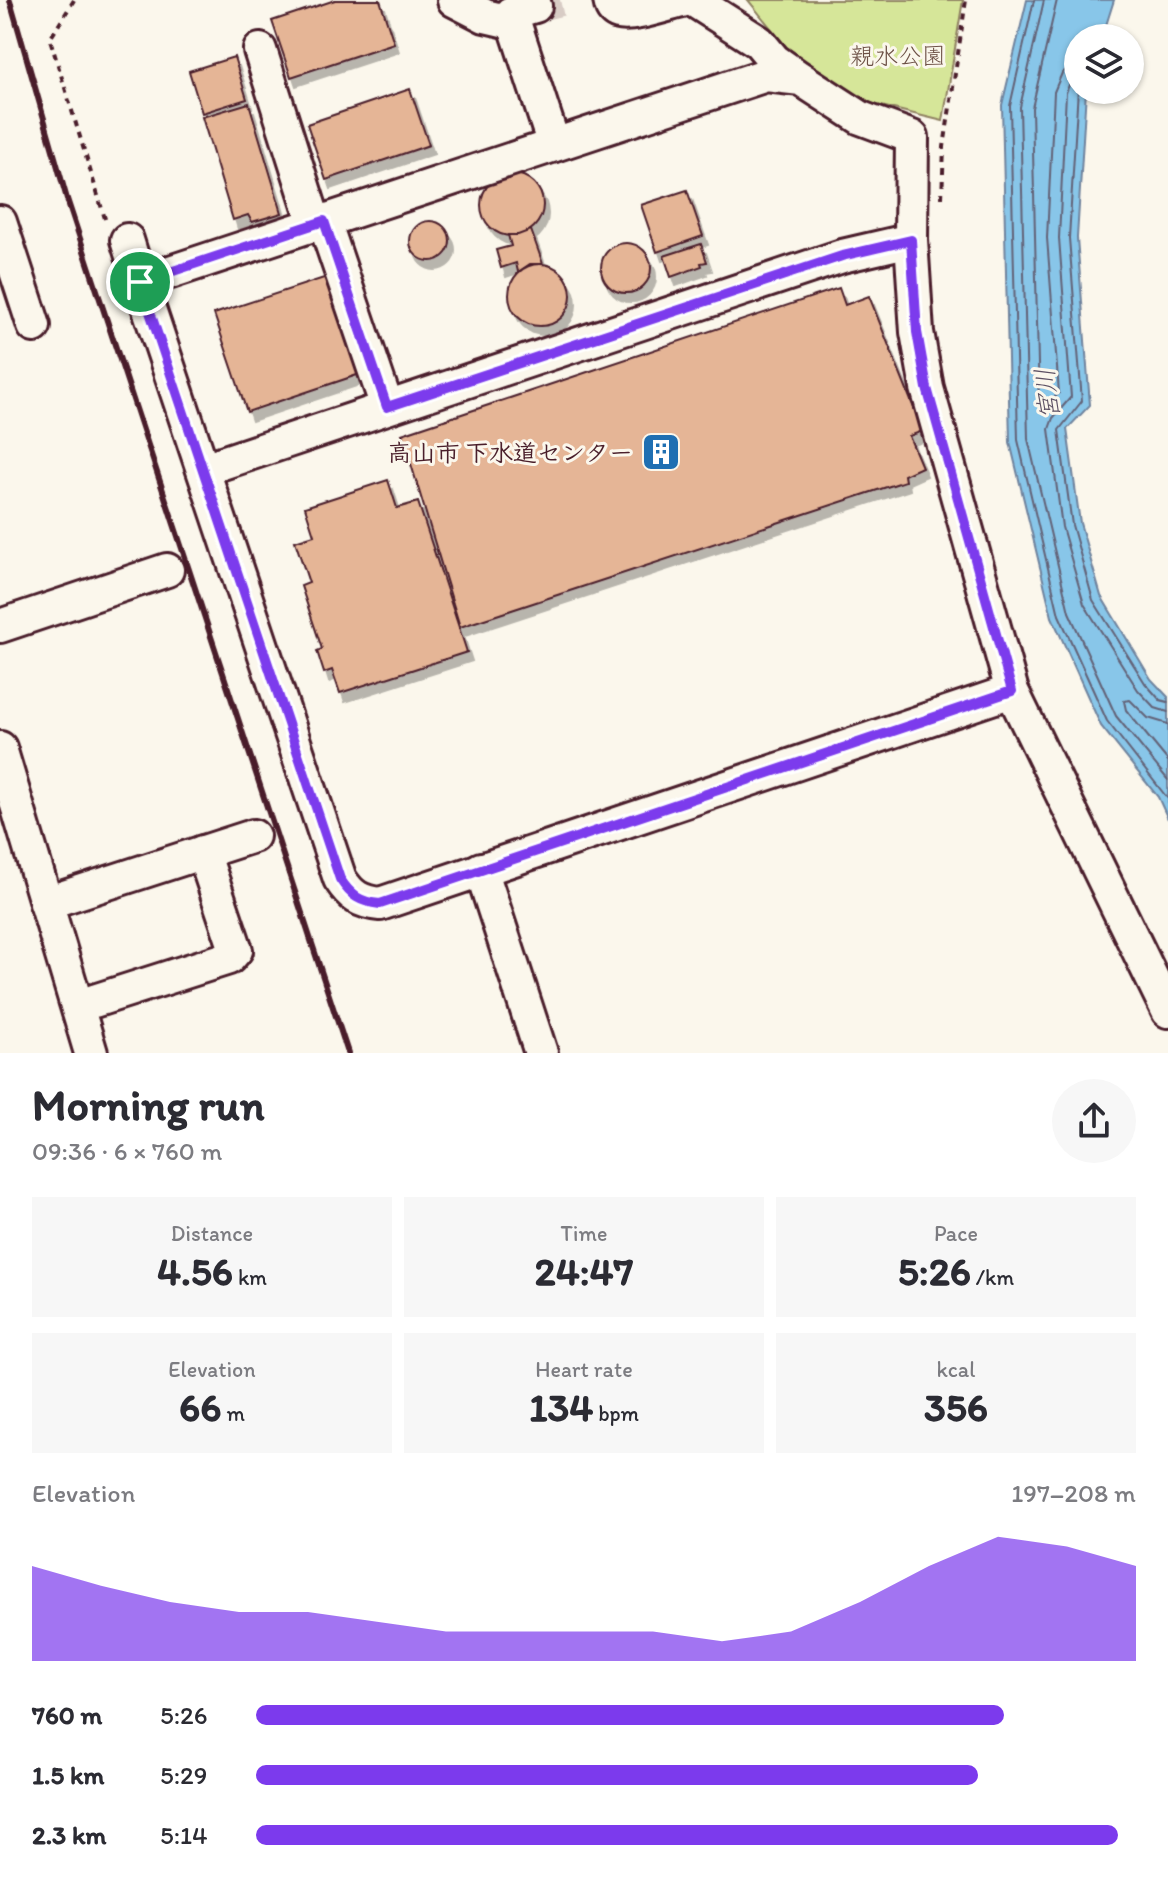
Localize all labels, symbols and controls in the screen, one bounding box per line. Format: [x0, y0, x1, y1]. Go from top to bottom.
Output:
map controls [1064, 24, 1144, 104]
button: layers [1064, 24, 1144, 104]
park label: 親水公園 [850, 41, 946, 70]
pin [106, 248, 174, 316]
icon: arrive [118, 260, 162, 304]
water label: 宮川 [1028, 366, 1066, 422]
building icon: 高山市 下水道センター [640, 431, 682, 473]
place label: 高山市 下水道センター [388, 438, 633, 467]
text: Morning run [32, 1078, 265, 1131]
button: share [1052, 1079, 1136, 1163]
text: 09:36 · 6 × 760 m [32, 1135, 222, 1167]
text: Distance [171, 1220, 253, 1247]
text: Time [561, 1220, 607, 1247]
text: Pace [934, 1220, 978, 1247]
text: 4.56 [157, 1247, 233, 1295]
text: 24:47 [535, 1247, 633, 1295]
text: 5:26 [898, 1247, 971, 1295]
text: km [233, 1264, 267, 1291]
text: /km [971, 1264, 1014, 1291]
text: Elevation [168, 1356, 256, 1383]
text: Heart rate [535, 1356, 633, 1383]
text: kcal [936, 1356, 976, 1383]
text: 66 [179, 1383, 221, 1431]
text: 134 [529, 1383, 593, 1431]
text: 356 [924, 1383, 988, 1431]
text: m [221, 1400, 245, 1427]
text: bpm [593, 1400, 639, 1427]
text: Elevation [32, 1477, 135, 1509]
text: 197–208 m [1011, 1477, 1136, 1509]
text: 760 m [32, 1699, 102, 1731]
text: 5:26 [160, 1699, 207, 1731]
text: 1.5 km [32, 1759, 104, 1791]
text: 5:29 [160, 1759, 207, 1791]
text: 2.3 km [32, 1819, 106, 1851]
text: 5:14 [160, 1819, 208, 1851]

